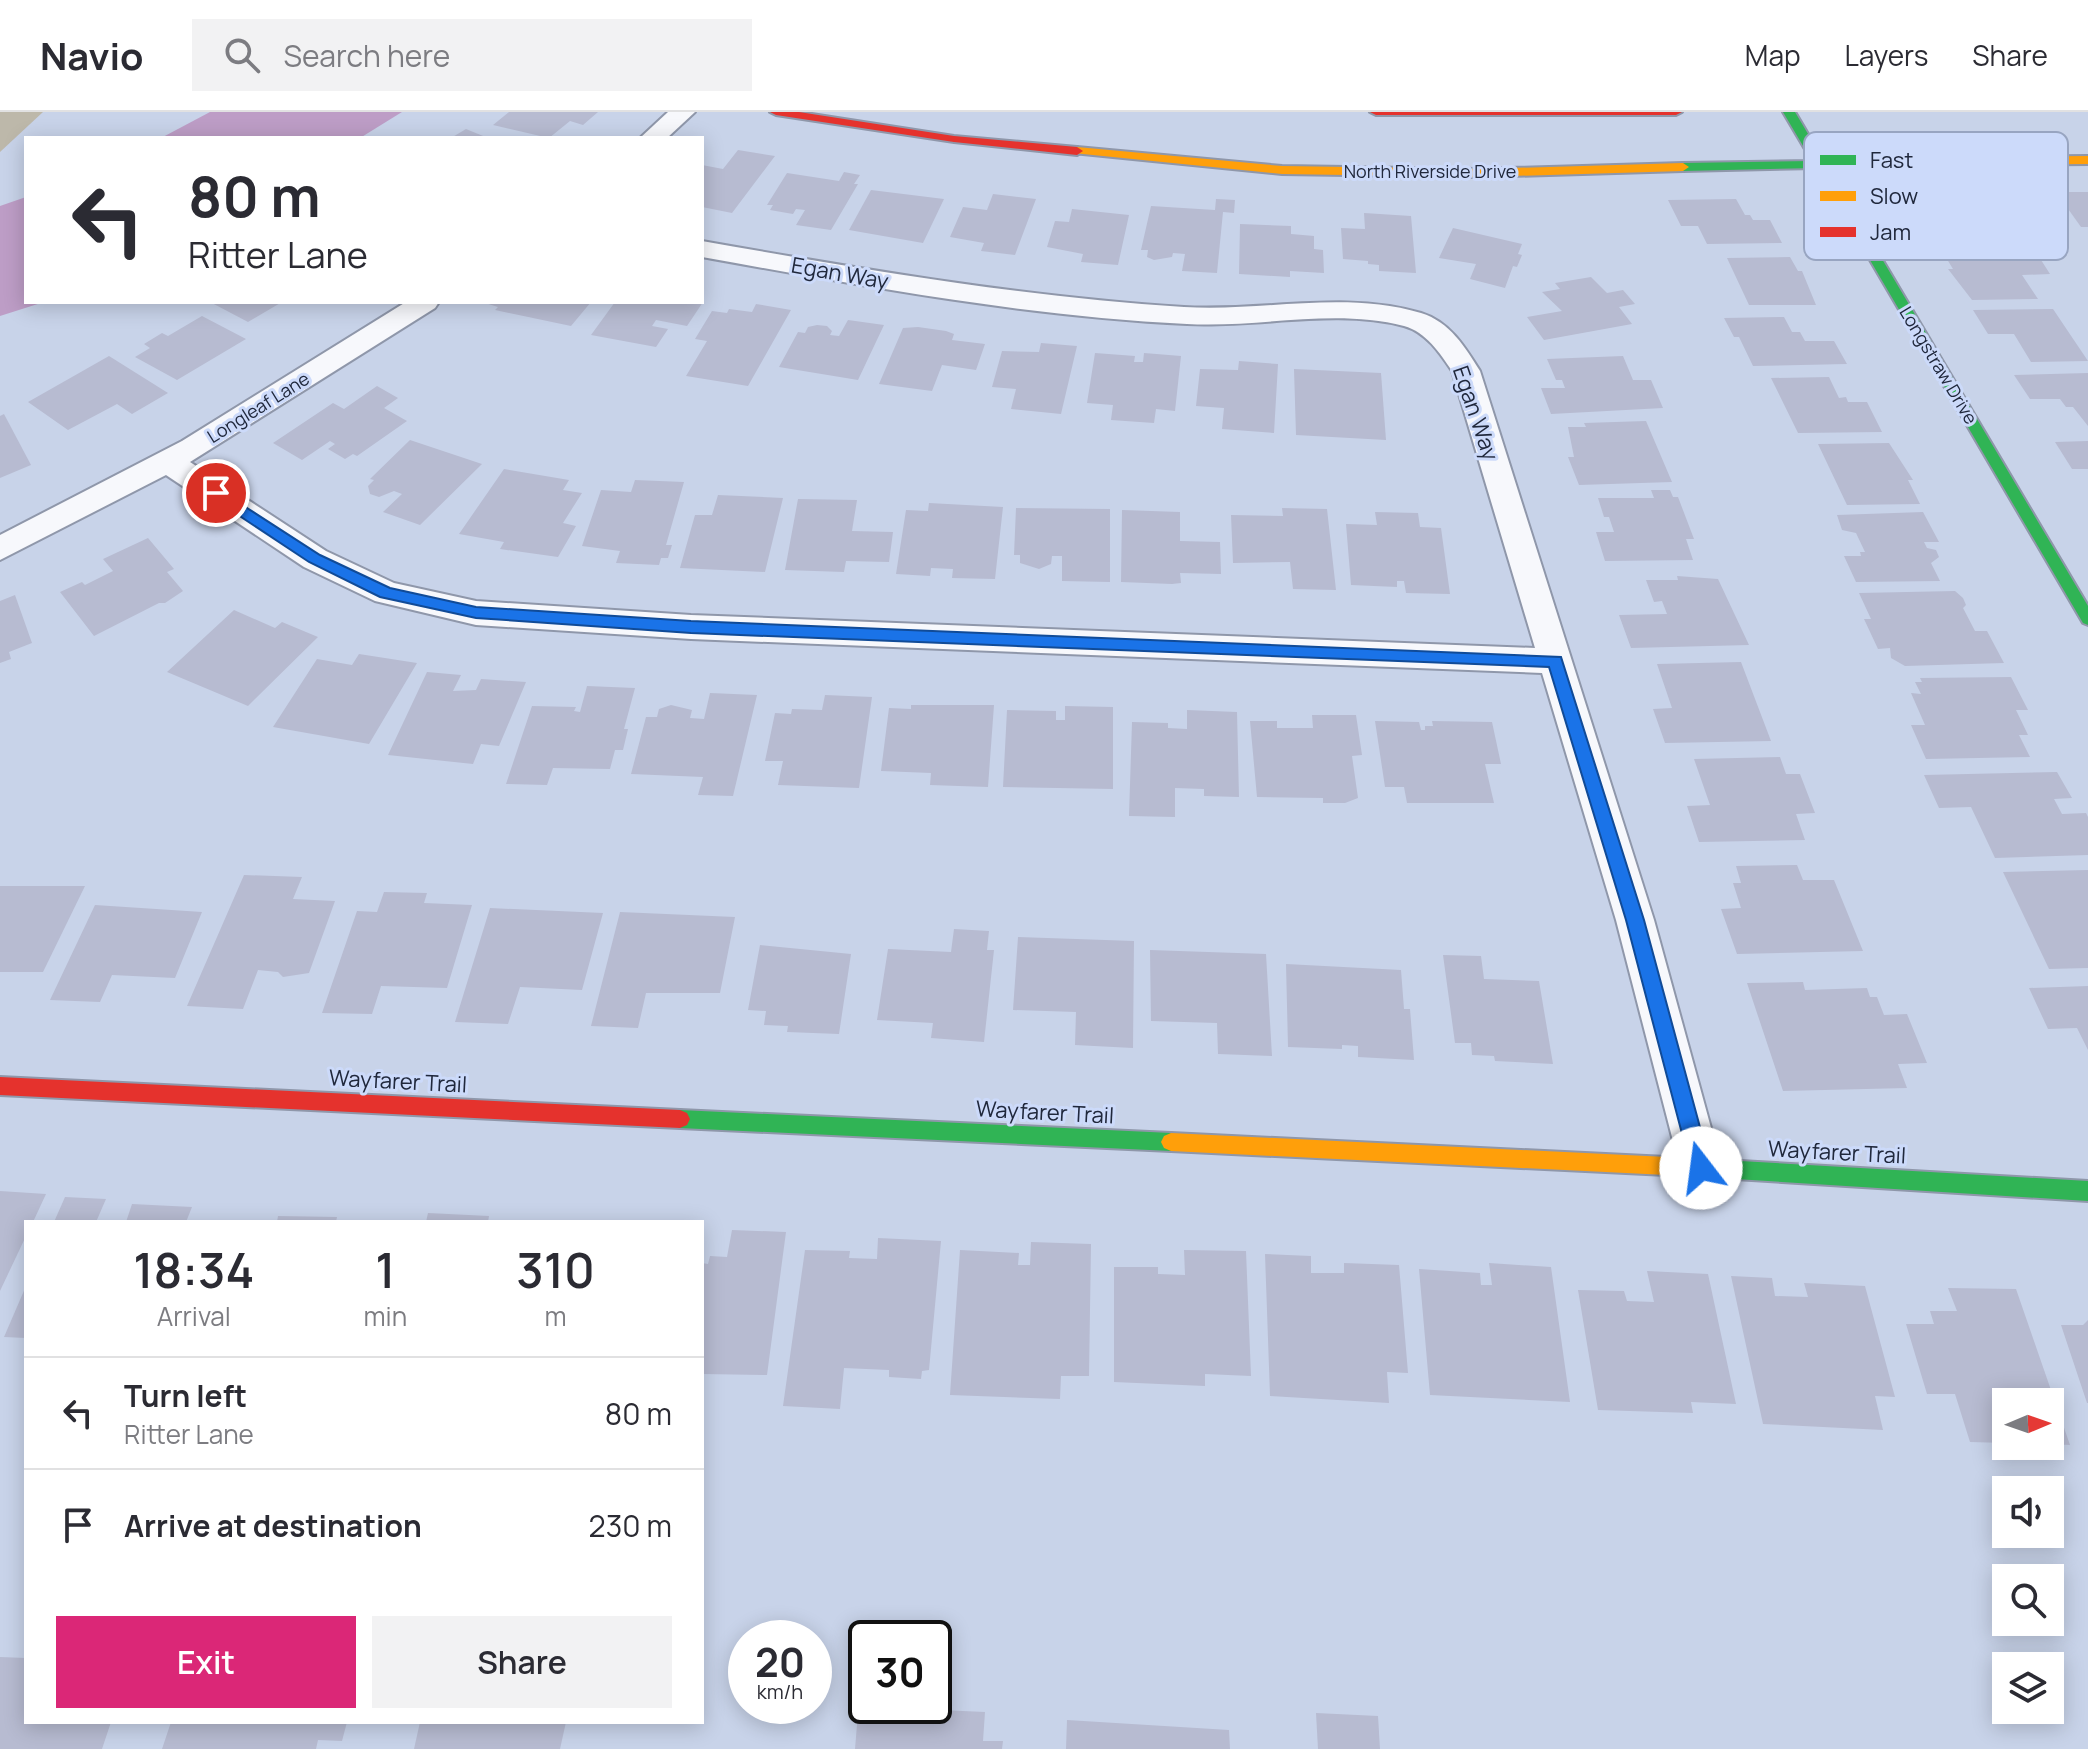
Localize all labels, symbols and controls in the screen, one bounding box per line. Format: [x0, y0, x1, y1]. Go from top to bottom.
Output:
search box [192, 19, 752, 91]
text: Navio [40, 29, 144, 81]
icon: search [220, 33, 264, 77]
text: Search here [284, 35, 450, 76]
text: Map [1745, 36, 1801, 74]
text: Layers [1845, 36, 1928, 74]
text: Share [1972, 36, 2048, 74]
legend [1804, 132, 2068, 260]
text: Fast [1870, 145, 1913, 175]
text: 80 m [188, 157, 321, 234]
street label: North Riverside Drive [1344, 159, 1516, 183]
icon: left [56, 168, 160, 272]
text: Slow [1870, 181, 1918, 211]
text: Jam [1870, 217, 1911, 247]
text: Ritter Lane [188, 230, 368, 279]
street label: Egan Way [789, 250, 891, 296]
street label: Longstraw Drive [1894, 302, 1984, 428]
street label: Egan Way [1446, 362, 1506, 465]
street label: Longleaf Lane [202, 366, 314, 448]
pin [182, 459, 250, 527]
icon: arrive [194, 471, 238, 515]
street label: Wayfarer Trail [328, 1062, 468, 1100]
street label: Wayfarer Trail [975, 1093, 1115, 1131]
position arrow [1659, 1126, 1743, 1210]
street label: Wayfarer Trail [1767, 1133, 1907, 1171]
text: 18:34 [133, 1237, 254, 1302]
text: 1 [375, 1237, 395, 1302]
text: 310 [516, 1237, 595, 1302]
text: Arrival [157, 1298, 231, 1334]
text: min [364, 1298, 407, 1334]
text: m [545, 1298, 567, 1334]
text: Turn left [124, 1375, 247, 1416]
north arrow [1992, 1388, 2064, 1460]
map controls [1992, 1388, 2064, 1724]
icon: left [56, 1391, 100, 1435]
text: 80 m [605, 1393, 672, 1434]
text: Ritter Lane [124, 1416, 254, 1452]
button: sound [1992, 1476, 2064, 1548]
icon: arrive [56, 1503, 100, 1547]
text: Arrive at destination [124, 1505, 422, 1546]
text: 230 m [589, 1505, 672, 1546]
button: search [1992, 1564, 2064, 1636]
button: Exit [56, 1616, 356, 1708]
button: Share [372, 1616, 672, 1708]
speed limit sign: 30 [848, 1620, 952, 1724]
text: 20 [755, 1634, 805, 1689]
button: layers [1992, 1652, 2064, 1724]
text: km/h [757, 1678, 803, 1705]

